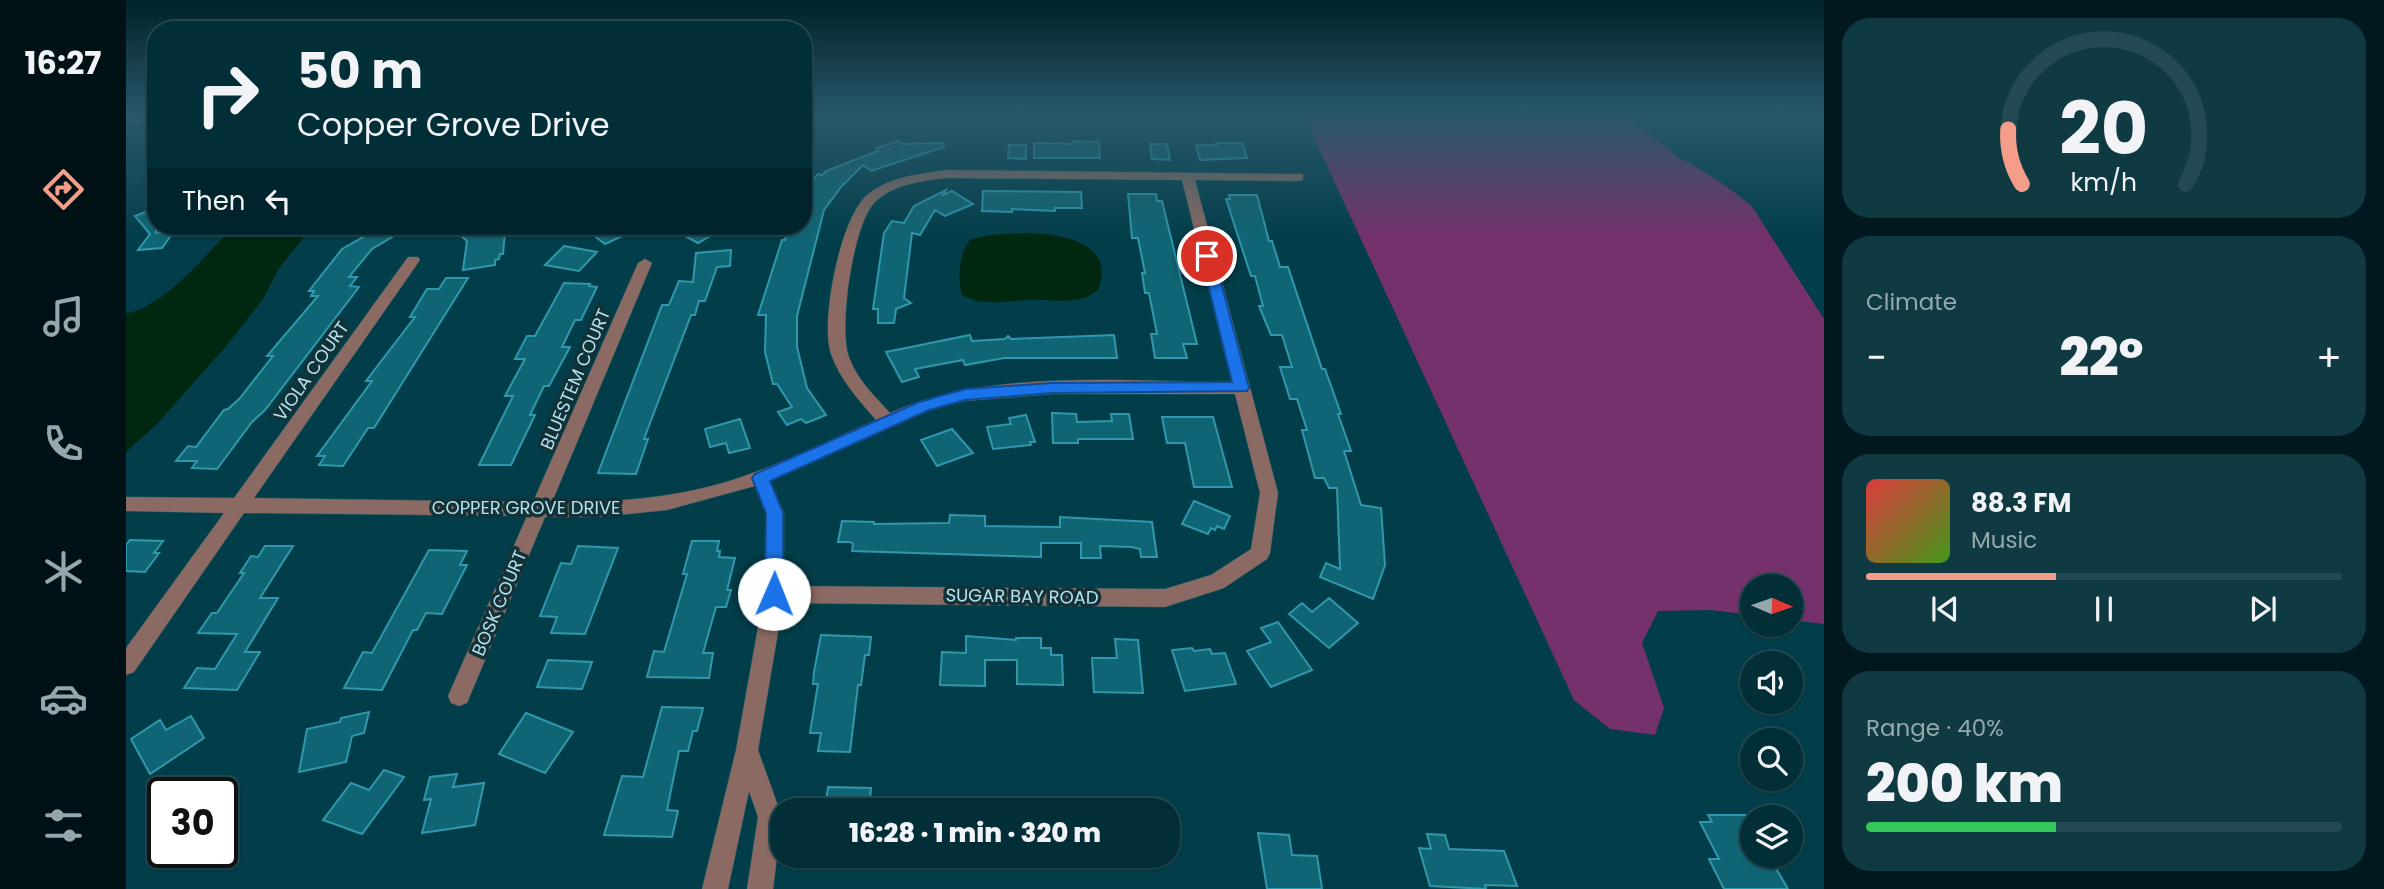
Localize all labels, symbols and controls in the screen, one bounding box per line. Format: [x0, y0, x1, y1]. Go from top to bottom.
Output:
text: 50 m [297, 37, 423, 105]
text: 16:27 [25, 40, 101, 85]
icon: right [182, 49, 273, 140]
text: 20 [2059, 78, 2149, 179]
text: Copper Grove Drive [297, 102, 610, 147]
icon: directions [39, 165, 88, 214]
text: km/h [2071, 165, 2137, 200]
icon: left [259, 182, 297, 220]
text: Then [182, 183, 245, 219]
pin [1177, 226, 1237, 286]
icon: arrive [1188, 237, 1226, 275]
text: Climate [1866, 286, 1957, 318]
icon: music [39, 292, 88, 341]
street label: BLUESTEM COURT [534, 304, 616, 453]
street label: VIOLA COURT [267, 316, 355, 426]
text: 22° [2059, 321, 2144, 394]
text: − [1866, 331, 1887, 384]
text: + [2316, 331, 2342, 384]
icon: phone [39, 419, 88, 468]
text: 88.3 FM [1971, 485, 2071, 521]
street label: COPPER GROVE DRIVE [432, 495, 620, 520]
text: Music [1971, 524, 2037, 556]
street label: BOSK COURT [466, 546, 533, 660]
icon: climate [39, 547, 88, 596]
position arrow [737, 557, 811, 631]
north arrow [1740, 574, 1802, 637]
map controls [1740, 574, 1803, 868]
street label: SUGAR BAY ROAD [945, 582, 1099, 610]
icon: previous [1926, 590, 1964, 628]
icon: pause [2085, 590, 2123, 628]
icon: next [2244, 590, 2282, 628]
button: sound [1740, 651, 1803, 714]
icon: car [39, 674, 88, 723]
text: Range · 40% [1866, 712, 2004, 744]
button: search [1740, 728, 1803, 791]
text: 200 km [1866, 747, 2063, 820]
speed limit sign: 30 [147, 777, 238, 868]
icon: filters [39, 801, 88, 850]
button: layers [1740, 805, 1803, 868]
text: 16:28 · 1 min · 320 m [849, 815, 1101, 851]

